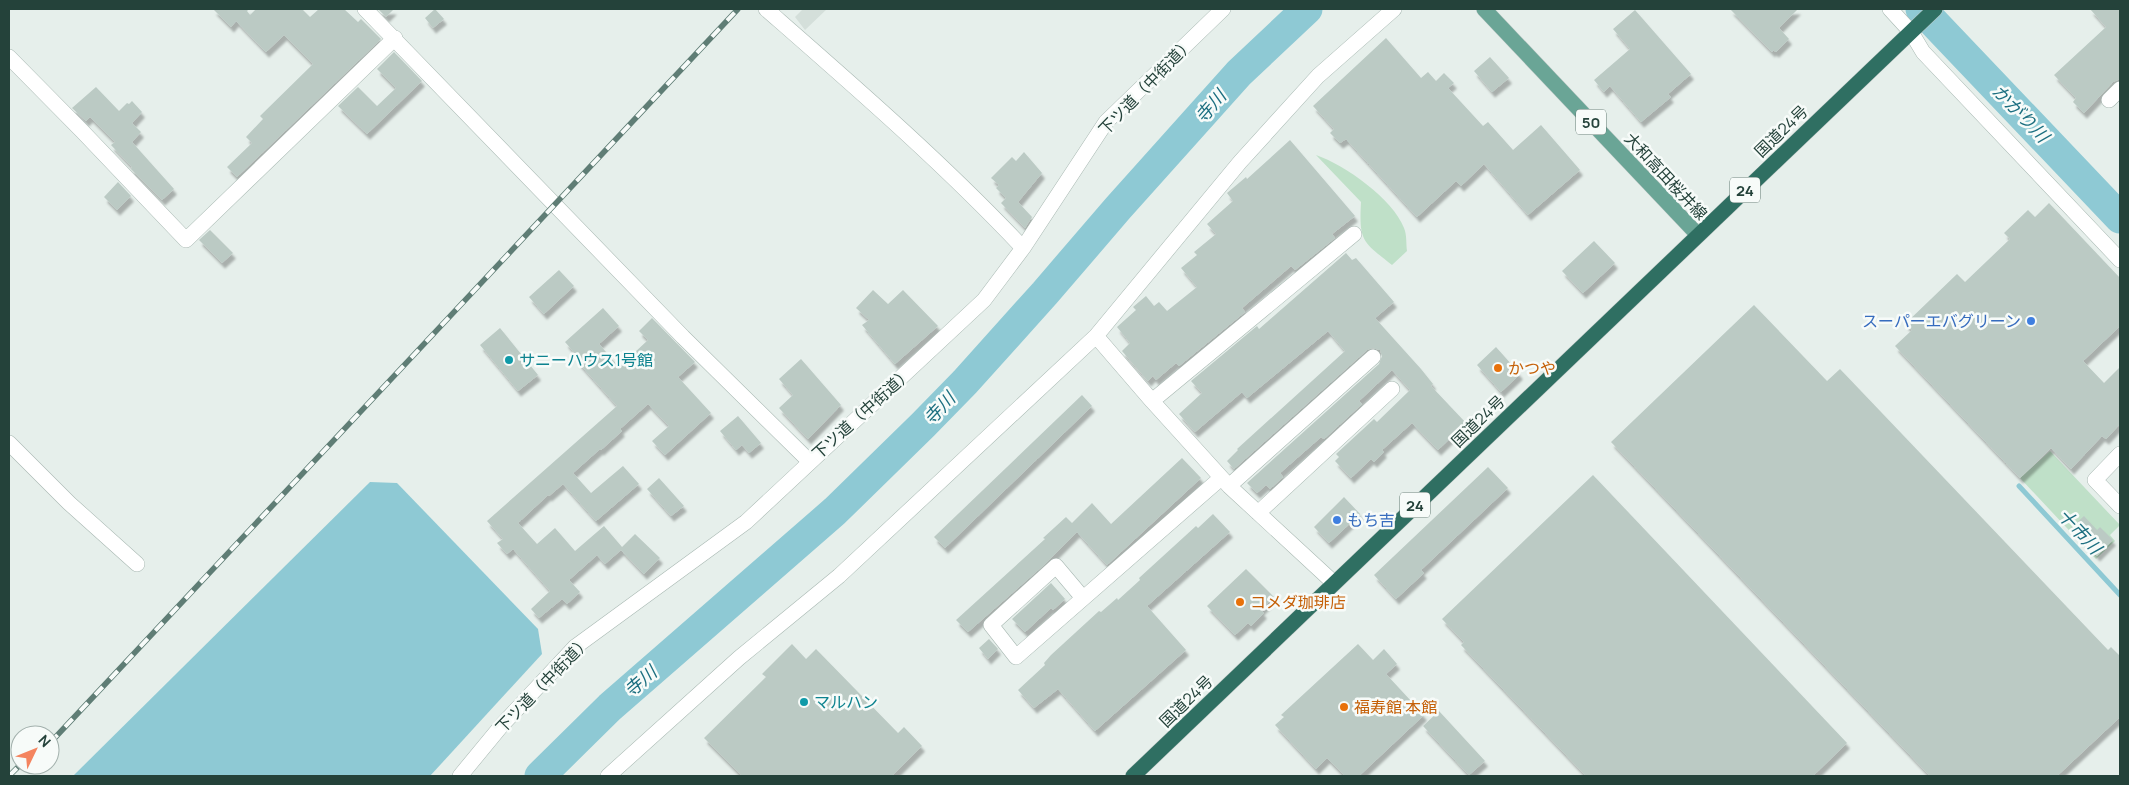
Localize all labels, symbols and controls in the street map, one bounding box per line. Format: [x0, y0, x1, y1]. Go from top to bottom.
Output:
street label: 下ツ道（中街道） [1094, 32, 1198, 140]
water label: かがり川 [1987, 79, 2056, 149]
water label: 寺川 [1189, 83, 1232, 127]
street label: 国道24号 [1750, 100, 1812, 162]
road number: 50 [1576, 110, 1606, 134]
street label: 大和高田桜井線 [1620, 128, 1712, 224]
road number: 24 [1730, 178, 1760, 202]
place label: スーパーエバグリーン [1862, 310, 2021, 332]
marker: スーパーエバグリーン [2025, 315, 2037, 327]
place label: サニーハウス1号館 [519, 349, 653, 371]
marker: サニーハウス1号館 [503, 354, 515, 366]
place label: かつや [1508, 357, 1556, 379]
street label: 下ツ道（中街道） [807, 362, 917, 464]
marker: かつや [1492, 362, 1504, 374]
water label: 寺川 [918, 385, 961, 429]
street label: 国道24号 [1447, 390, 1509, 452]
road number: 24 [1400, 492, 1430, 518]
water label: 十市川 [2053, 503, 2109, 560]
place label: もち吉 [1347, 509, 1395, 531]
marker: もち吉 [1331, 514, 1343, 526]
place label: コメダ珈琲店 [1250, 591, 1346, 613]
marker: コメダ珈琲店 [1234, 596, 1246, 608]
street label: 下ツ道（中街道） [491, 630, 595, 738]
water label: 寺川 [619, 659, 663, 702]
street label: 国道24号 [1155, 670, 1217, 732]
place label: マルハン [814, 691, 878, 713]
marker: マルハン [798, 696, 810, 708]
place label: 福寿館 本館 [1354, 696, 1437, 718]
marker: 福寿館 本館 [1338, 701, 1350, 713]
north arrow [10, 725, 60, 775]
text: N [34, 731, 55, 751]

